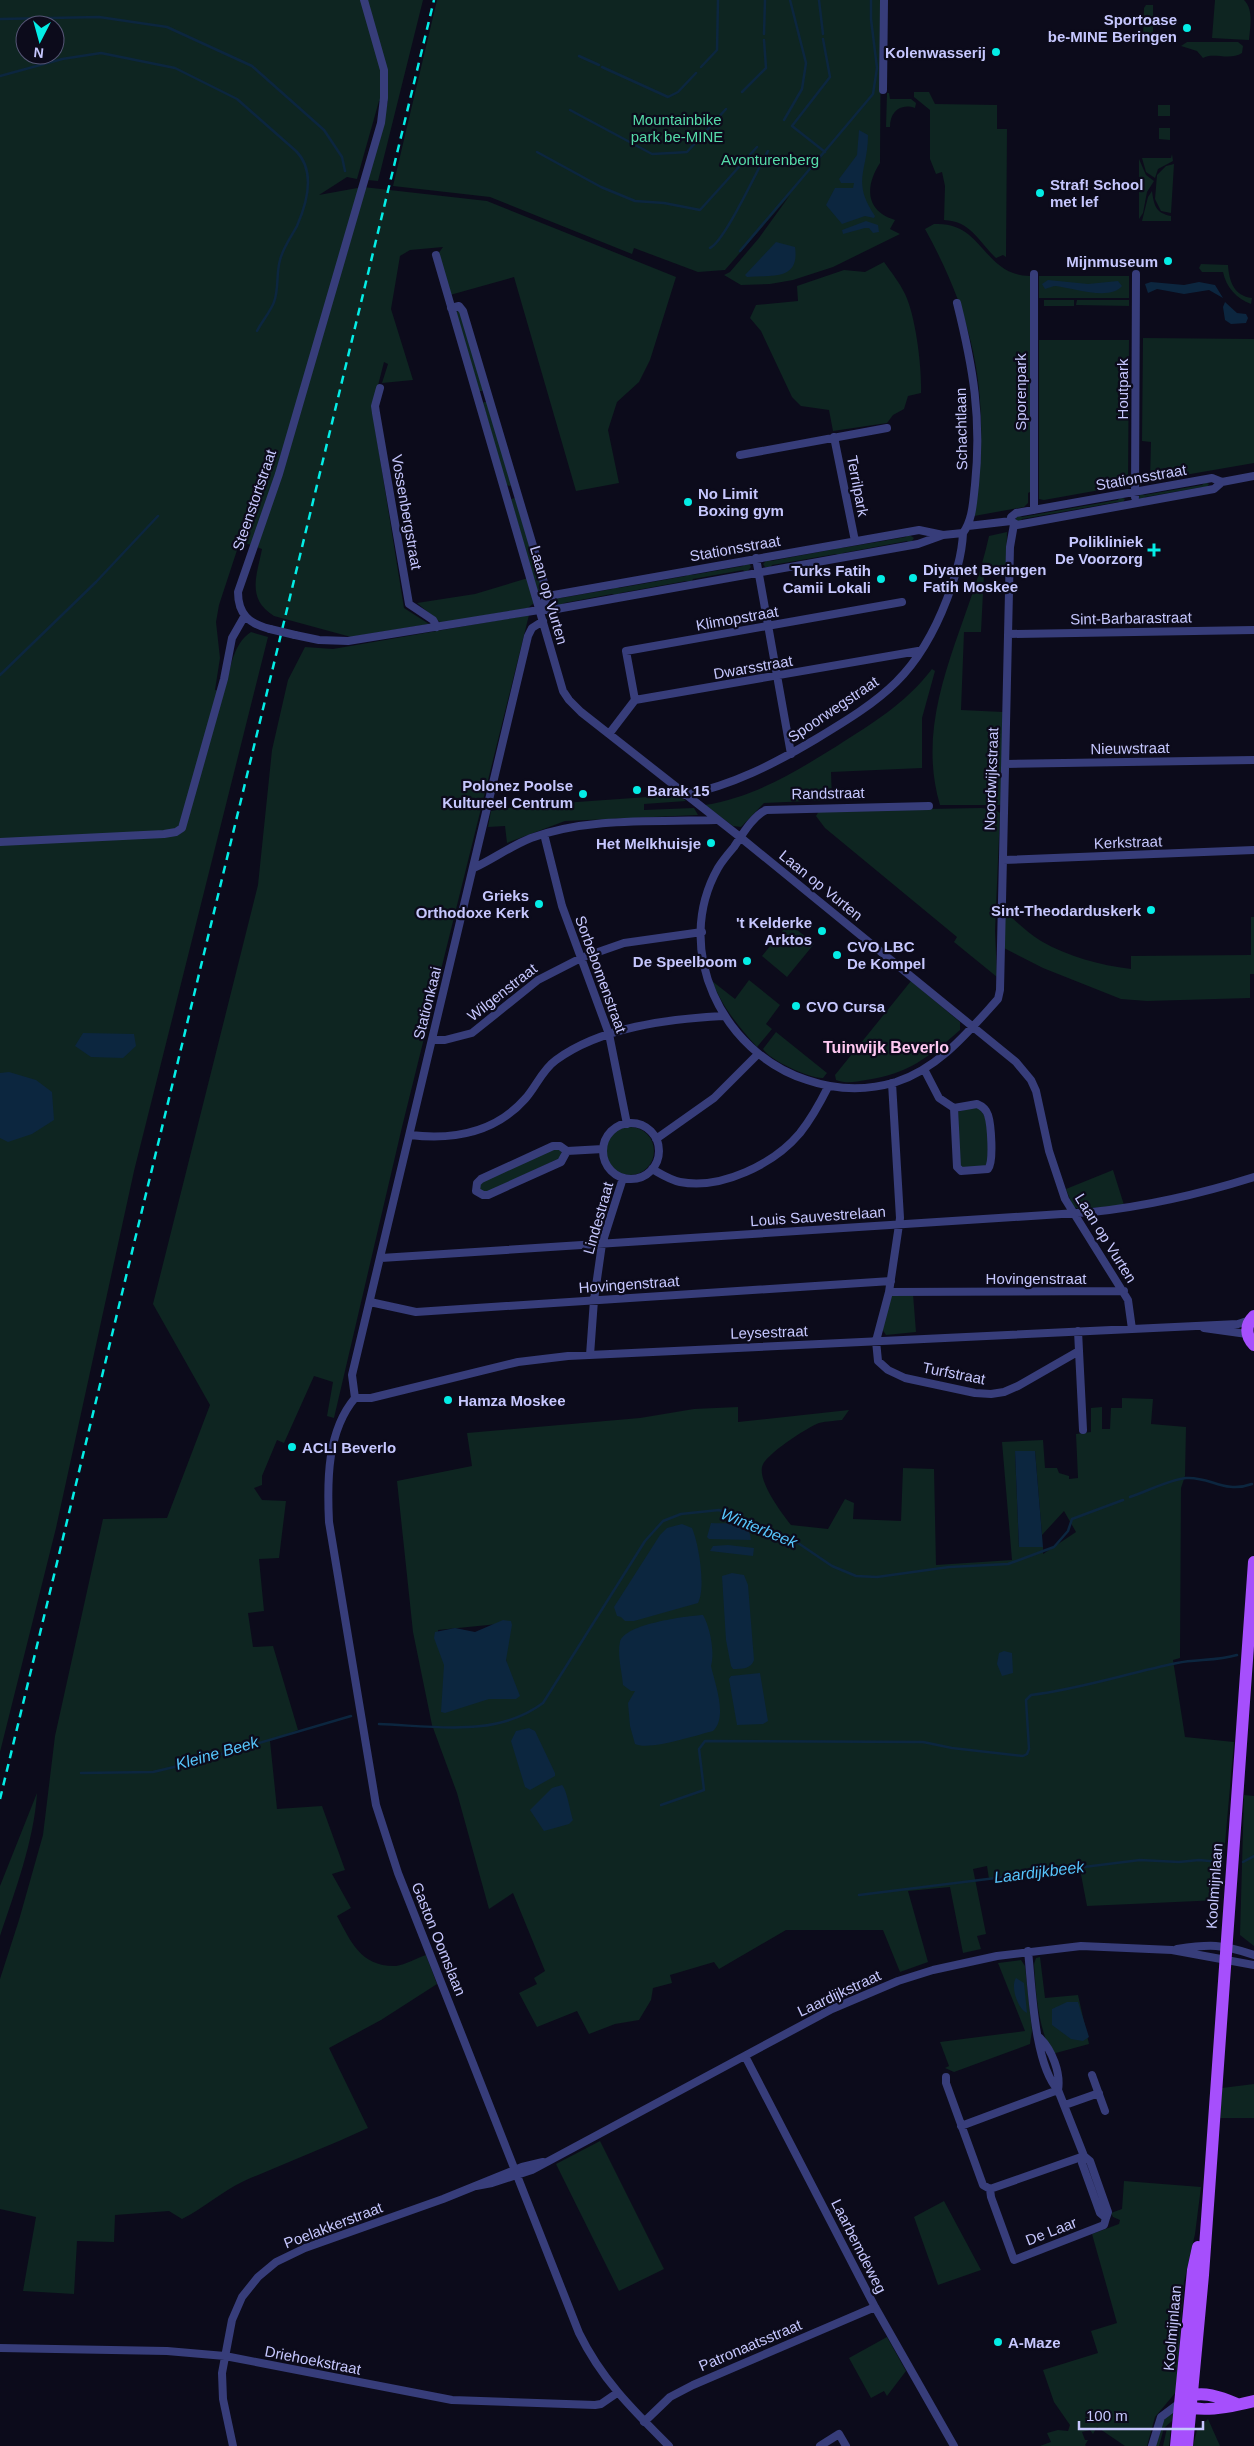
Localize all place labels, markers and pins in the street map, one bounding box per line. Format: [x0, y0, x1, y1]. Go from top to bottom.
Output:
place label: Sportoase be-MINE Beringen [1048, 11, 1177, 45]
marker: Sportoase be-MINE Beringen [1181, 22, 1193, 34]
place label: Kolenwasserij [885, 44, 986, 61]
marker: Kolenwasserij [990, 46, 1002, 58]
place label: Straf! School met lef [1050, 176, 1143, 210]
marker: Straf! School met lef [1034, 187, 1046, 199]
place label: Mijnmuseum [1066, 253, 1158, 270]
marker: Mijnmuseum [1162, 255, 1174, 267]
place label: No Limit Boxing gym [698, 485, 784, 519]
marker: No Limit Boxing gym [682, 496, 694, 508]
place label: Polikliniek De Voorzorg [1055, 533, 1144, 567]
marker: Polikliniek De Voorzorg [1147, 543, 1161, 557]
place label: Diyanet Beringen Fatih Moskee [923, 561, 1046, 595]
place label: Turks Fatih Camii Lokali [783, 562, 871, 596]
marker: Diyanet Beringen Fatih Moskee [907, 572, 919, 584]
marker: Turks Fatih Camii Lokali [875, 573, 887, 585]
place label: Polonez Poolse Kultureel Centrum [442, 777, 573, 811]
place label: Barak 15 [647, 782, 710, 799]
marker: Barak 15 [631, 784, 643, 796]
marker: Polonez Poolse Kultureel Centrum [577, 788, 589, 800]
place label: Het Melkhuisje [596, 835, 701, 852]
marker: Het Melkhuisje [705, 837, 717, 849]
place label: Grieks Orthodoxe Kerk [416, 887, 530, 921]
marker: Grieks Orthodoxe Kerk [533, 898, 545, 910]
place label: Sint-Theodarduskerk [991, 902, 1142, 919]
marker: Sint-Theodarduskerk [1145, 904, 1157, 916]
place label: 't Kelderke Arktos [736, 914, 812, 948]
marker: 't Kelderke Arktos [816, 925, 828, 937]
place label: CVO LBC De Kompel [847, 938, 925, 972]
marker: CVO LBC De Kompel [831, 949, 843, 961]
place label: De Speelboom [633, 953, 737, 970]
marker: De Speelboom [741, 955, 753, 967]
place label: CVO Cursa [806, 998, 886, 1015]
marker: CVO Cursa [790, 1000, 802, 1012]
place label: Hamza Moskee [458, 1392, 566, 1409]
marker: Hamza Moskee [442, 1394, 454, 1406]
place label: ACLI Beverlo [302, 1439, 396, 1456]
marker: ACLI Beverlo [286, 1441, 298, 1453]
place label: A-Maze [1008, 2334, 1061, 2351]
marker: A-Maze [992, 2336, 1004, 2348]

